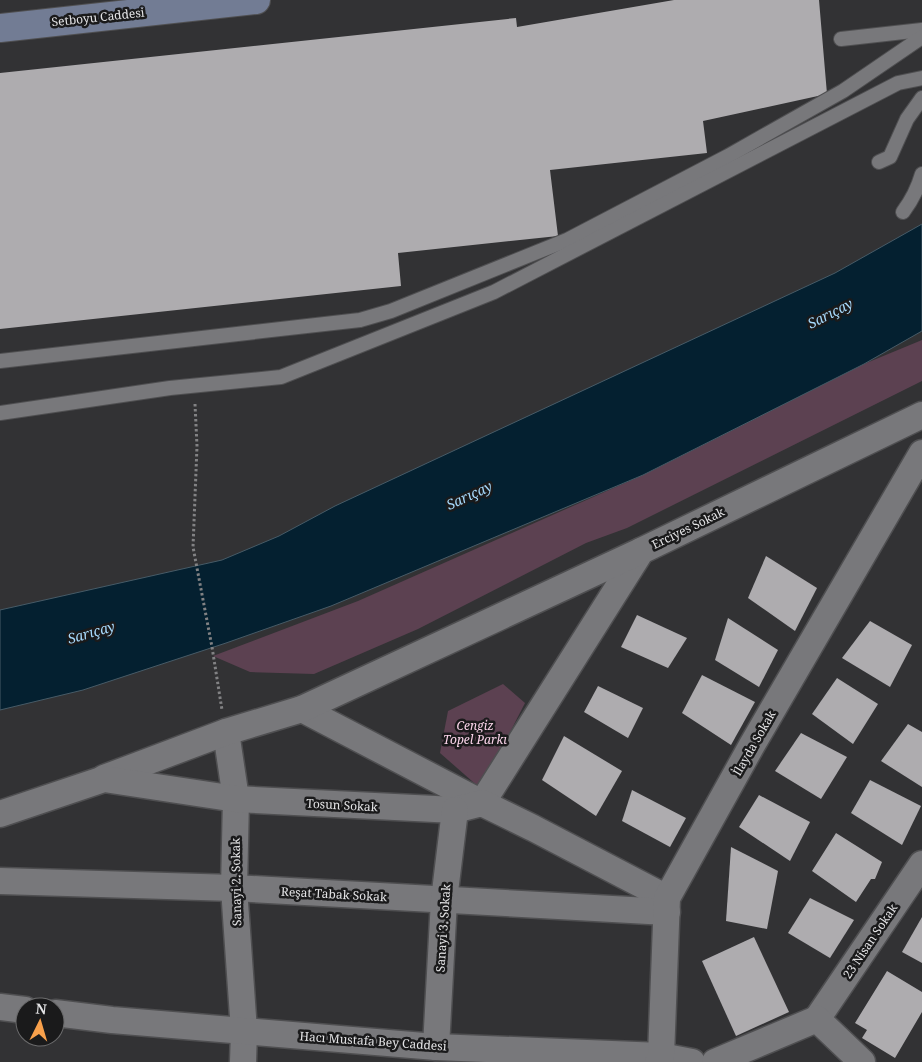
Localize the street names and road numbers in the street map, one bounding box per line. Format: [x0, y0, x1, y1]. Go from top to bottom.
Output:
street label: Setboyu Caddesi [51, 4, 145, 30]
street label: Erciyes Sokak [649, 503, 728, 553]
street label: İlayda Sokak [728, 706, 780, 779]
street label: Tosun Sokak [306, 795, 379, 815]
street label: Sanayi 2. Sokak [227, 837, 245, 926]
street label: Sanayi 3. Sokak [431, 882, 455, 973]
street label: Reşat Tabak Sokak [281, 883, 388, 905]
street label: 23 Nisan Sokak [839, 899, 902, 982]
street label: Hacı Mustafa Bey Caddesi [299, 1027, 447, 1055]

